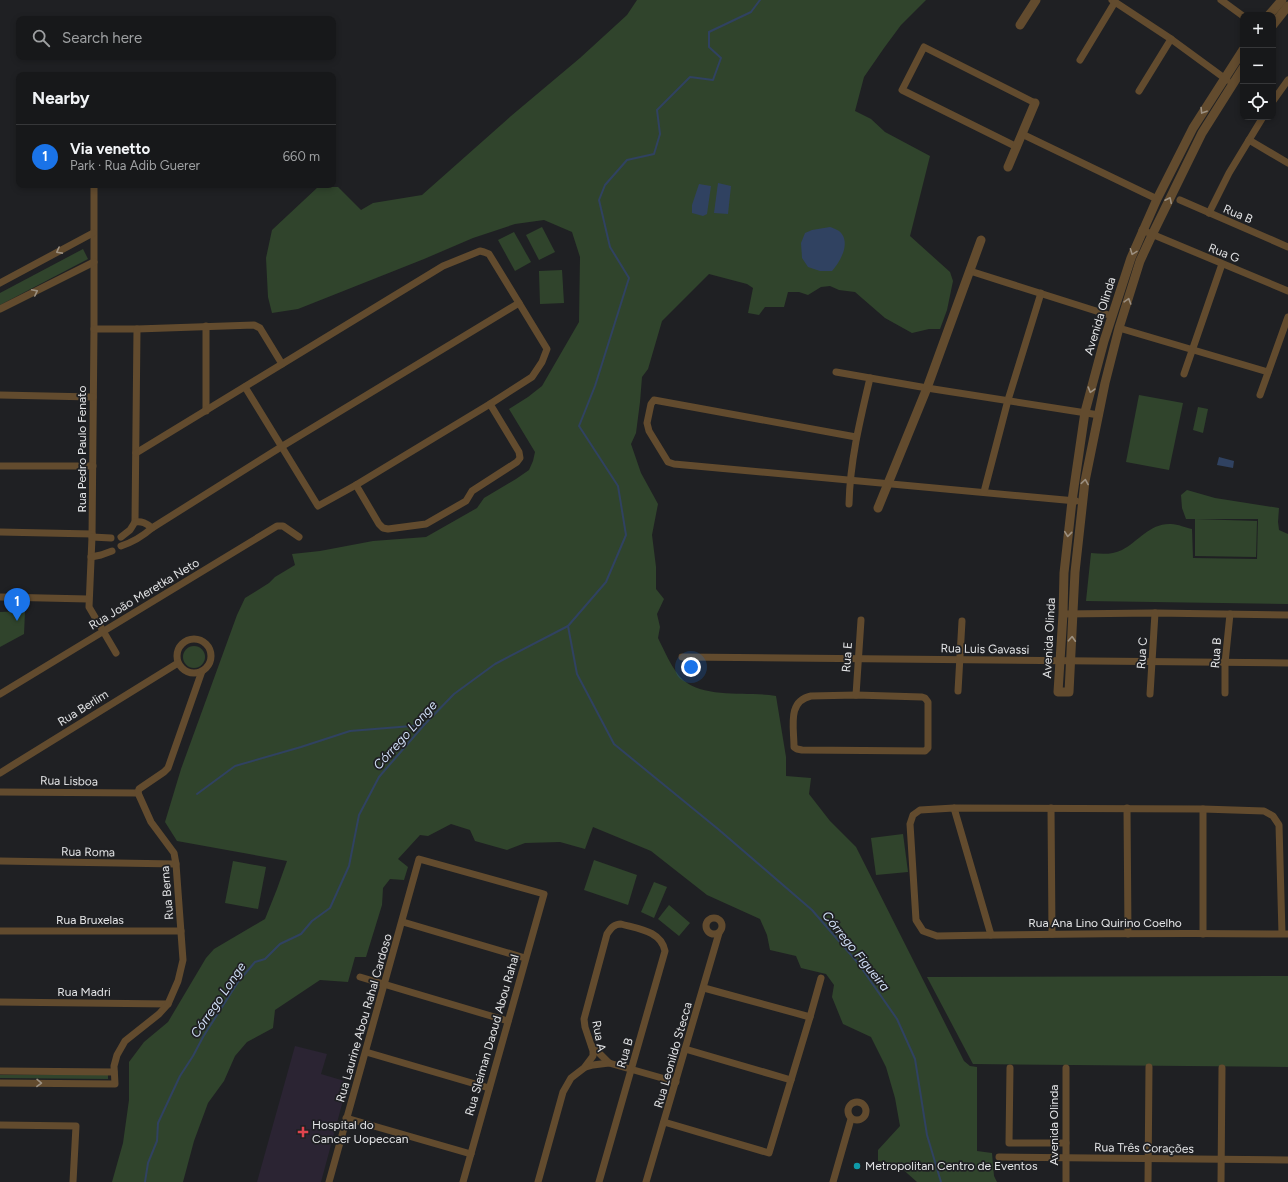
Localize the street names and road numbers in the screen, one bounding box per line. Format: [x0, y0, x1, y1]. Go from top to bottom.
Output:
street label: Rua B [1221, 202, 1255, 226]
street label: Rua G [1206, 240, 1242, 266]
street label: Avenida Olinda [1081, 275, 1119, 357]
street label: Rua Pedro Paulo Fenato [75, 385, 89, 513]
street label: Rua João Meretka Neto [86, 555, 202, 633]
street label: Avenida Olinda [1040, 597, 1058, 679]
street label: Rua C [1134, 636, 1150, 669]
street label: Rua B [1208, 637, 1224, 669]
street label: Rua E [839, 641, 855, 673]
street label: Rua Luis Gavassi [940, 641, 1030, 657]
street label: Rua Berlim [55, 687, 111, 729]
street label: Rua Lisboa [40, 773, 98, 789]
street label: Rua Roma [61, 845, 115, 859]
street label: Rua Berna [158, 865, 176, 921]
street label: Rua Bruxelas [56, 913, 124, 927]
street label: Rua Ana Lino Quirino Coelho [1028, 916, 1182, 930]
street label: Rua Laurine Abou Rahal Cardoso [333, 932, 395, 1104]
street label: Rua Sleiman Daoud Abou Rahal [462, 953, 522, 1117]
street label: Rua Madri [57, 985, 111, 999]
street label: Rua Leonildo Stecca [651, 1000, 695, 1110]
street label: Rua A [589, 1019, 609, 1053]
street label: Rua B [614, 1036, 636, 1070]
street label: Avenida Olinda [1047, 1085, 1061, 1165]
street label: Rua Três Corações [1094, 1140, 1194, 1156]

